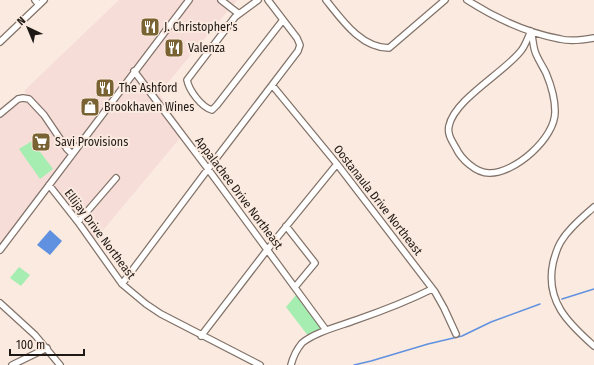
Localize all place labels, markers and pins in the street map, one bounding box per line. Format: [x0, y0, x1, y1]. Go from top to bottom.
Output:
restaurant icon: J. Christopher's [139, 16, 161, 38]
place label: J. Christopher's [164, 20, 238, 34]
restaurant icon: Valenza [163, 37, 185, 59]
place label: Valenza [188, 41, 225, 55]
restaurant icon: The Ashford [94, 77, 116, 99]
place label: The Ashford [119, 81, 178, 95]
shop icon: Brookhaven Wines [79, 96, 101, 118]
place label: Brookhaven Wines [104, 100, 194, 114]
supermarket icon: Savi Provisions [30, 131, 52, 153]
place label: Savi Provisions [55, 135, 128, 149]

